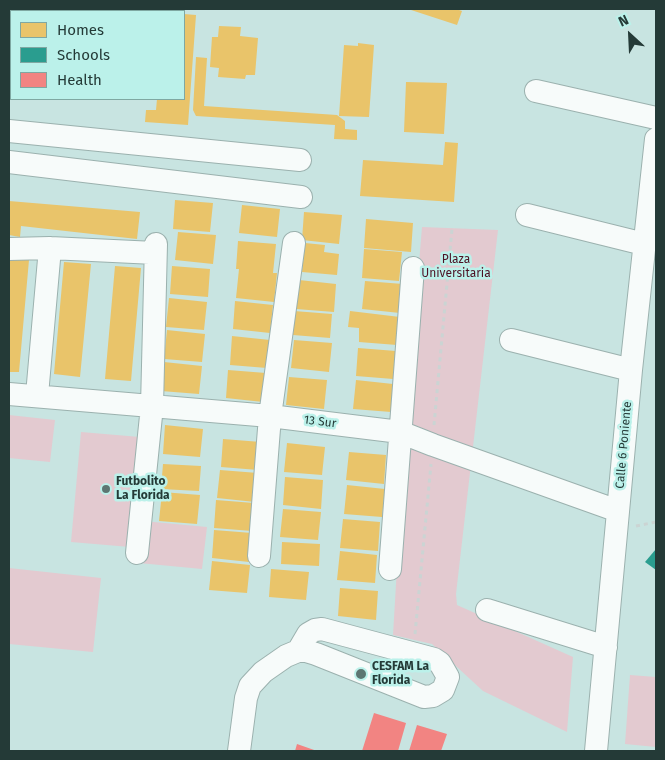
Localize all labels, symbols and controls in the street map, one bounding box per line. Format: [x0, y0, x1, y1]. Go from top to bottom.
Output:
legend [10, 10, 185, 100]
north arrow [605, 10, 655, 60]
text: N [616, 11, 631, 31]
text: Homes [57, 21, 104, 39]
text: Schools [57, 46, 110, 64]
text: Health [57, 71, 102, 89]
park label: Plaza Universitaria [421, 253, 491, 281]
street label: Calle 6 Poniente [613, 401, 635, 489]
street label: 13 Sur [303, 413, 337, 431]
place label: Futbolito La Florida [116, 475, 170, 503]
marker: Futbolito La Florida [100, 483, 112, 495]
place label: CESFAM La Florida [372, 660, 429, 688]
marker: CESFAM La Florida [354, 667, 368, 681]

